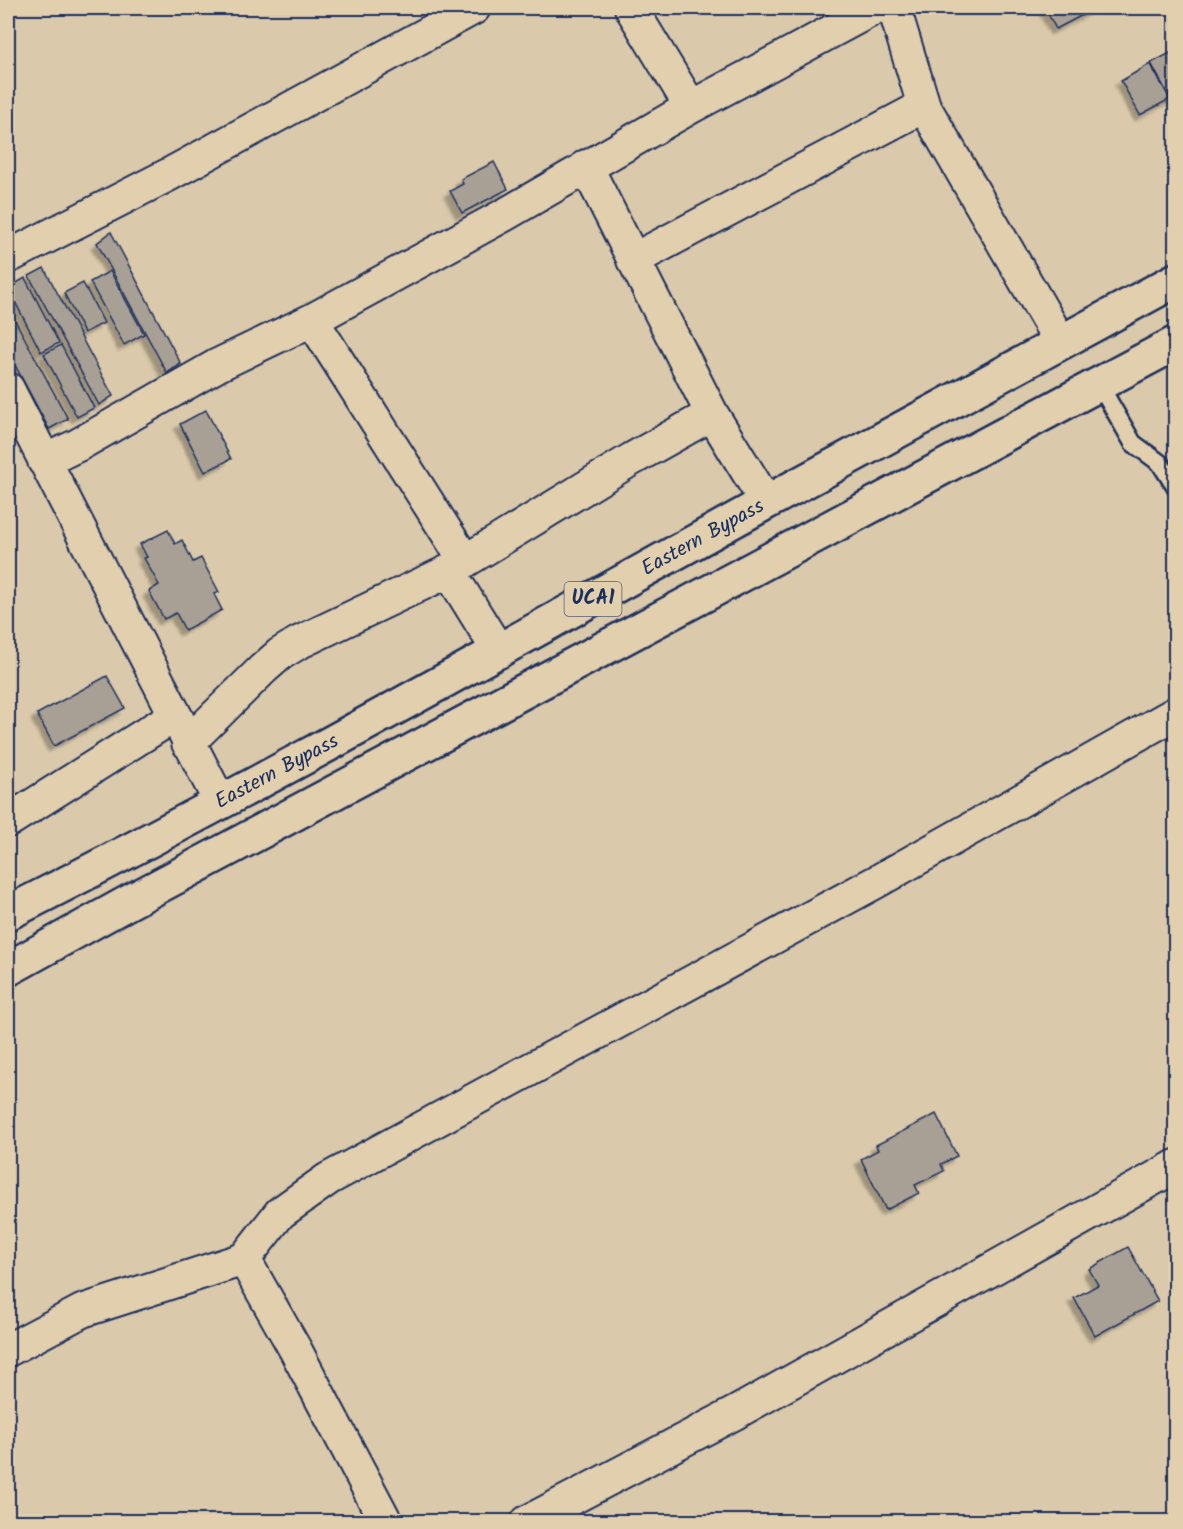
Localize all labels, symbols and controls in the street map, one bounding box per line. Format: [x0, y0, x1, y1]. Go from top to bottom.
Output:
street label: Eastern Bypass [635, 491, 771, 585]
road number: UCA1 [564, 582, 622, 616]
street label: Eastern Bypass [209, 725, 345, 819]

